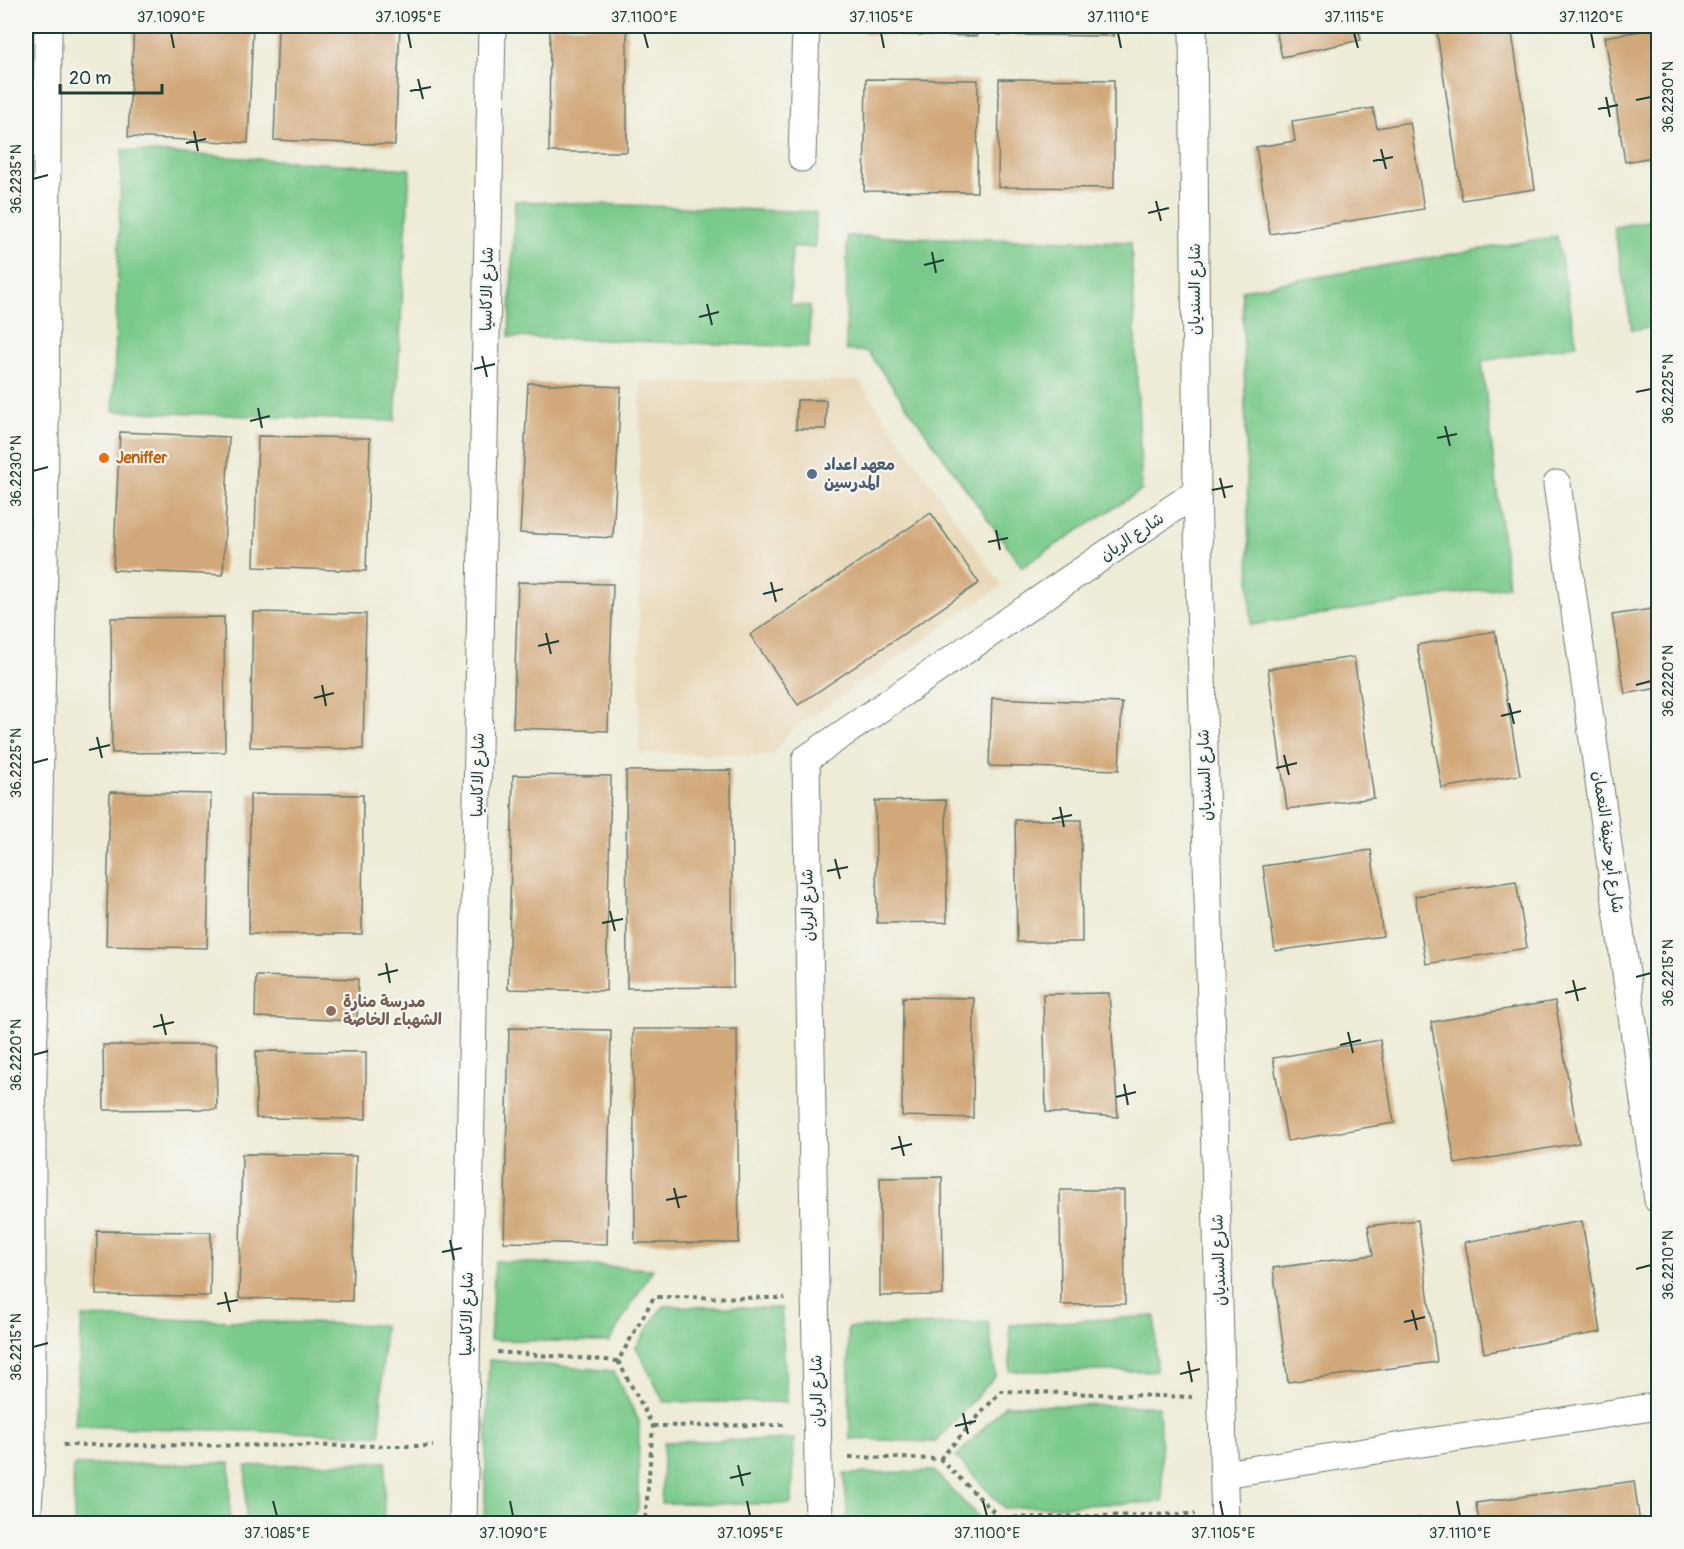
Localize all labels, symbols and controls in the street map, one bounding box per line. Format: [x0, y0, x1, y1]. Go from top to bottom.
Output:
text: 37.1090°E [137, 8, 205, 27]
text: 37.1095°E [375, 8, 441, 27]
text: 37.1100°E [611, 8, 677, 27]
text: 37.1105°E [849, 8, 913, 27]
text: 37.1110°E [1087, 8, 1149, 27]
text: 37.1115°E [1324, 8, 1384, 27]
text: 37.1120°E [1559, 8, 1623, 27]
scale bar [60, 57, 162, 95]
text: 36.2230°N [1659, 61, 1678, 133]
text: 20 m [69, 67, 111, 90]
text: 36.2235°N [7, 144, 26, 214]
street label: شارع السنديان [1185, 243, 1206, 335]
street label: شارع الاكاسيا [476, 247, 499, 331]
text: 36.2225°N [1659, 354, 1678, 424]
text: 36.2230°N [7, 435, 26, 507]
place label: Jeniffer [116, 448, 167, 468]
marker: Jeniffer [97, 451, 111, 465]
place label: معهد اعداد المدرسين [824, 455, 895, 493]
marker: معهد اعداد المدرسين [805, 467, 819, 481]
street label: شارع الريان [1096, 508, 1168, 566]
text: 36.2220°N [1659, 645, 1678, 717]
text: 36.2225°N [7, 728, 26, 798]
street label: شارع السنديان [1193, 729, 1218, 821]
street label: شارع الاكاسيا [467, 733, 490, 817]
street label: شارع أبو حنيفة النعمان [1587, 770, 1628, 915]
street label: شارع الريان [797, 869, 820, 941]
text: 36.2215°N [1659, 939, 1678, 1007]
place label: مدرسة منارة الشهباء الخاصة [343, 992, 442, 1030]
marker: مدرسة منارة الشهباء الخاصة [324, 1004, 338, 1018]
text: 36.2220°N [7, 1019, 26, 1091]
street label: شارع السنديان [1207, 1214, 1232, 1306]
text: 36.2210°N [1659, 1230, 1678, 1300]
street label: شارع الاكاسيا [456, 1272, 479, 1356]
text: 36.2215°N [7, 1313, 26, 1381]
street label: شارع الريان [806, 1355, 829, 1427]
text: 37.1085°E [244, 1524, 310, 1543]
text: 37.1090°E [479, 1524, 547, 1543]
text: 37.1095°E [717, 1524, 783, 1543]
text: 37.1100°E [954, 1524, 1020, 1543]
text: 37.1105°E [1191, 1524, 1255, 1543]
text: 37.1110°E [1429, 1524, 1491, 1543]

